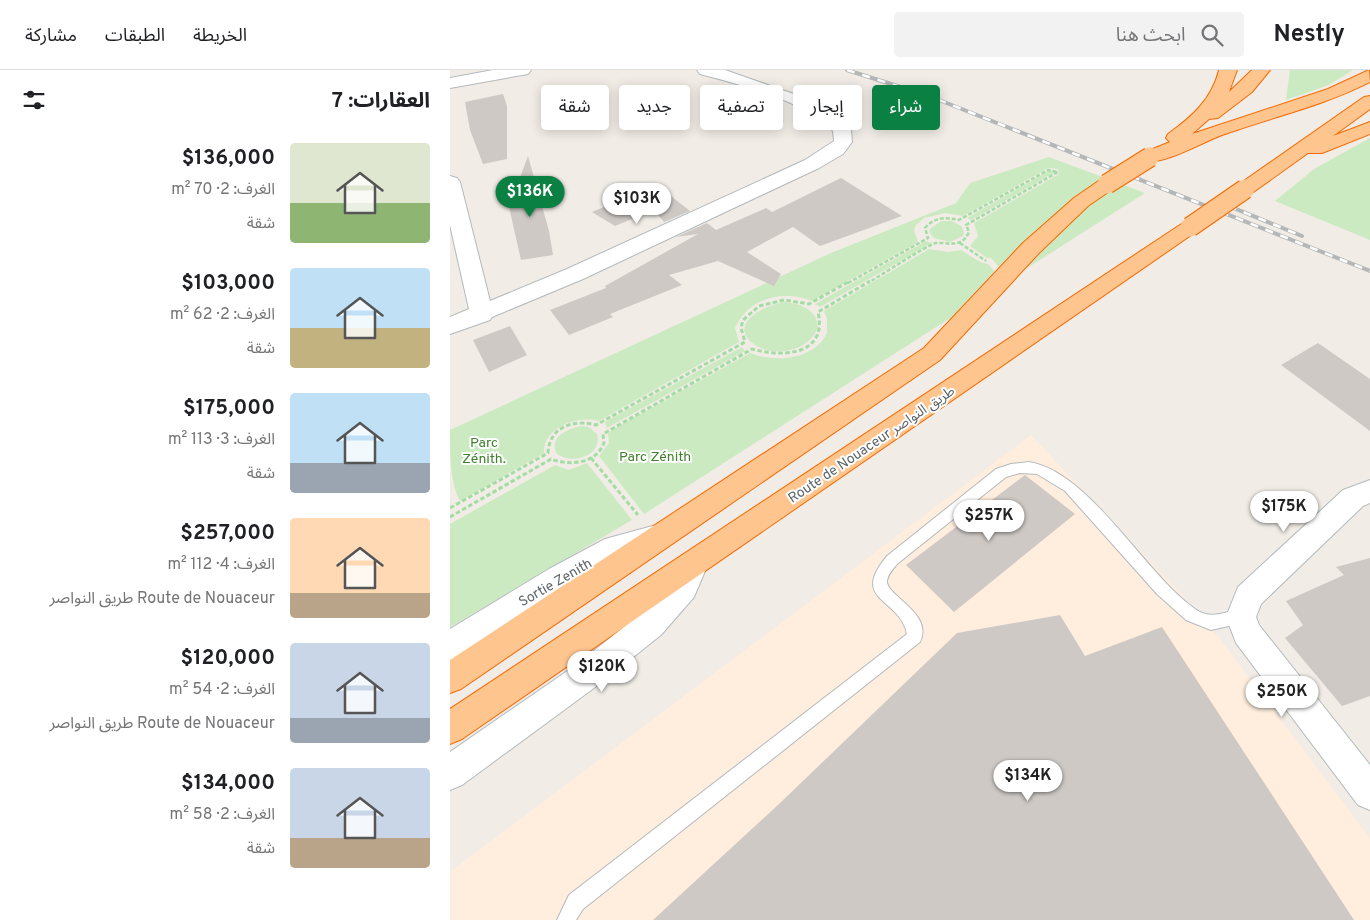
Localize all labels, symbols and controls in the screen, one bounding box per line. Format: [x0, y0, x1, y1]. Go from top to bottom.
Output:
search box [894, 12, 1244, 57]
text: Nestly [1274, 20, 1345, 50]
icon: search [1198, 21, 1226, 49]
text: ابحث هنا [1116, 24, 1186, 48]
text: مشاركة [25, 25, 77, 48]
text: الطبقات [105, 25, 165, 48]
text: الخريطة [193, 25, 247, 48]
chip: شقة [541, 85, 609, 130]
chip: جديد [619, 85, 690, 130]
chip: تصفية [700, 85, 783, 130]
chip: إيجار [793, 85, 862, 130]
chip: شراء [872, 85, 940, 130]
icon: filters [20, 86, 48, 114]
text: العقارات: 7 [332, 88, 430, 115]
text: $136,000 [182, 145, 275, 172]
icon: home [330, 163, 390, 223]
pin: $136K [495, 176, 565, 218]
text: الغرف: 2 · 70 m² [171, 180, 275, 200]
text: $136K [507, 182, 553, 202]
pin: $103K [602, 182, 672, 225]
text: $103K [613, 189, 661, 209]
text: شقة [247, 214, 275, 234]
text: $103,000 [181, 270, 275, 297]
icon: home [330, 288, 390, 348]
text: الغرف: 2 · 62 m² [170, 305, 275, 325]
text: شقة [247, 339, 275, 359]
street label: Route de Nouaceur طريق النواصر [785, 383, 958, 507]
text: $175,000 [183, 395, 275, 422]
icon: home [330, 413, 390, 473]
text: الغرف: 3 · 113 m² [168, 430, 275, 450]
park label: Parc Zénith. [462, 435, 506, 468]
park label: Parc Zénith [619, 449, 691, 466]
text: شقة [247, 464, 275, 484]
pin: $175K [1249, 490, 1319, 533]
text: $175K [1261, 497, 1307, 517]
pin: $257K [954, 500, 1024, 542]
text: $257K [964, 506, 1014, 526]
text: $257,000 [180, 520, 275, 547]
icon: home [330, 538, 390, 598]
text: الغرف: 4 · 112 m² [167, 555, 275, 575]
street label: Sortie Zenith [516, 556, 595, 611]
text: Route de Nouaceur طريق النواصر [50, 589, 275, 609]
text: $120,000 [180, 645, 275, 672]
pin: $120K [567, 650, 637, 693]
text: $120K [578, 657, 626, 677]
icon: home [330, 663, 390, 723]
pin: $250K [1247, 676, 1317, 718]
text: الغرف: 2 · 54 m² [169, 680, 275, 700]
text: $250K [1256, 682, 1308, 702]
text: Route de Nouaceur طريق النواصر [50, 714, 275, 734]
pin: $134K [993, 760, 1063, 802]
text: $134K [1004, 766, 1052, 786]
text: $134,000 [181, 770, 275, 797]
icon: home [330, 788, 390, 848]
text: الغرف: 2 · 58 m² [170, 805, 275, 825]
text: شقة [247, 839, 275, 859]

